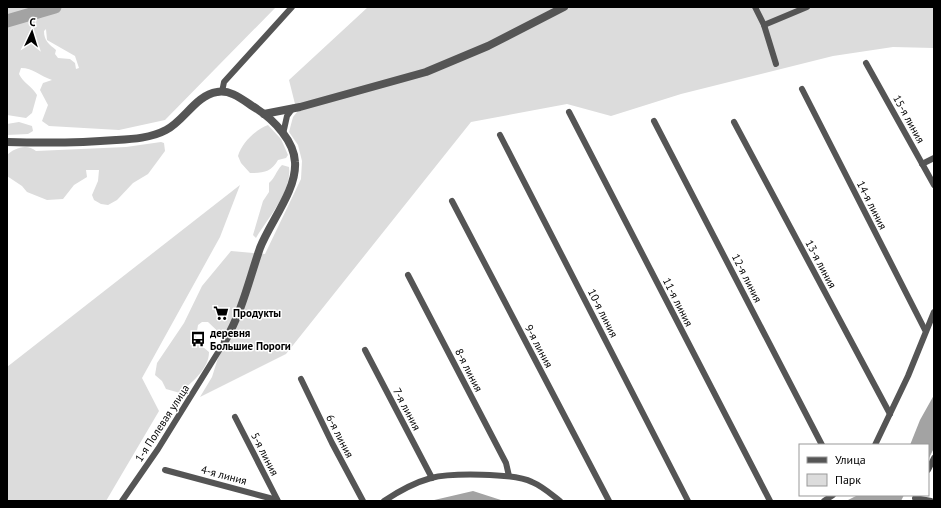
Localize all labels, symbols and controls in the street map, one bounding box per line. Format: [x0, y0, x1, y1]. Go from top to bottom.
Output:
north arrow [12, 12, 52, 52]
text: С [29, 15, 36, 29]
street label: 15-я линия [890, 93, 928, 145]
street label: 14-я линия [854, 178, 890, 232]
street label: 13-я линия [802, 237, 840, 291]
street label: 12-я линия [729, 251, 765, 305]
street label: 11-я линия [660, 275, 696, 329]
street label: 10-я линия [585, 286, 621, 340]
supermarket icon: Продукты [212, 304, 230, 322]
place label: Продукты [233, 306, 281, 320]
street label: 9-я линия [522, 322, 556, 370]
place label: деревня Большие Пороги [209, 326, 291, 353]
bus stop icon: деревня Большие Пороги [189, 330, 207, 348]
street label: 8-я линия [452, 346, 486, 394]
street label: 1-я Полевая улица [132, 382, 192, 464]
street label: 7-я линия [390, 385, 424, 433]
street label: 6-я линия [323, 412, 357, 460]
street label: 5-я линия [248, 430, 282, 478]
legend [799, 444, 929, 496]
text: Улица [835, 452, 866, 467]
street label: 4-я линия [200, 462, 248, 488]
text: Парк [835, 472, 861, 487]

